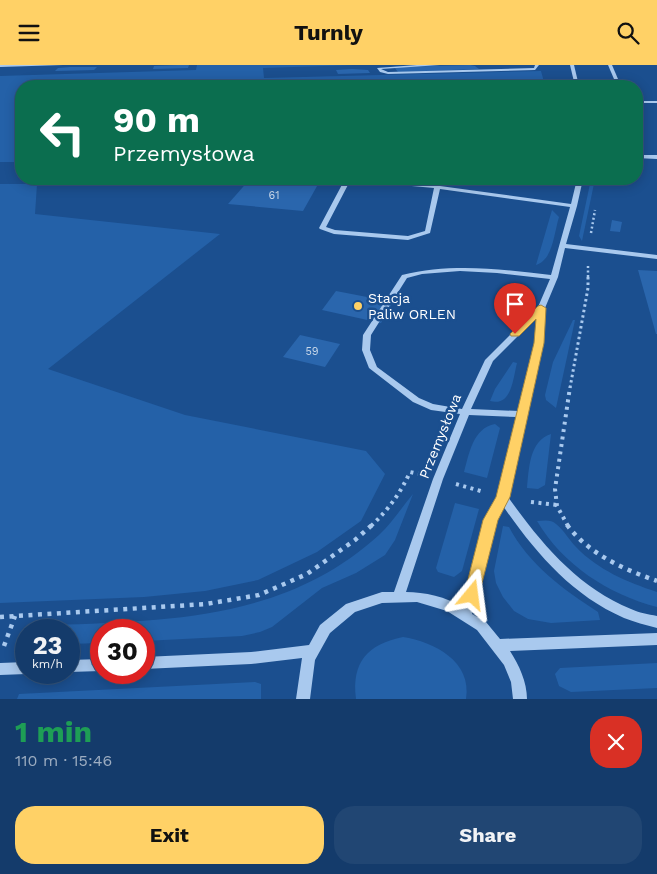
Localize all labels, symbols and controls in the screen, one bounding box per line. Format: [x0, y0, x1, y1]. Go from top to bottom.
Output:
icon: menu [15, 19, 43, 47]
icon: search [614, 19, 642, 47]
text: Turnly [294, 20, 363, 45]
text: 90 m [113, 99, 200, 141]
icon: left [30, 100, 95, 165]
text: Przemysłowa [113, 141, 255, 166]
house number: 61 [269, 189, 279, 202]
pin [494, 283, 536, 334]
place label: Stacja Paliw ORLEN [368, 290, 456, 322]
icon: arrive [501, 290, 529, 318]
marker: Stacja Paliw ORLEN [352, 300, 364, 312]
house number: 59 [305, 345, 319, 358]
street label: Przemysłowa [416, 391, 464, 481]
position arrow [445, 568, 497, 620]
speed limit sign: 30 [90, 619, 155, 684]
text: 23 [33, 631, 62, 660]
text: km/h [32, 657, 63, 671]
text: 1 min [15, 714, 92, 749]
button: close [590, 716, 642, 768]
text: 110 m · 15:46 [15, 751, 112, 770]
button: Exit [15, 806, 324, 864]
button: Share [334, 806, 642, 864]

